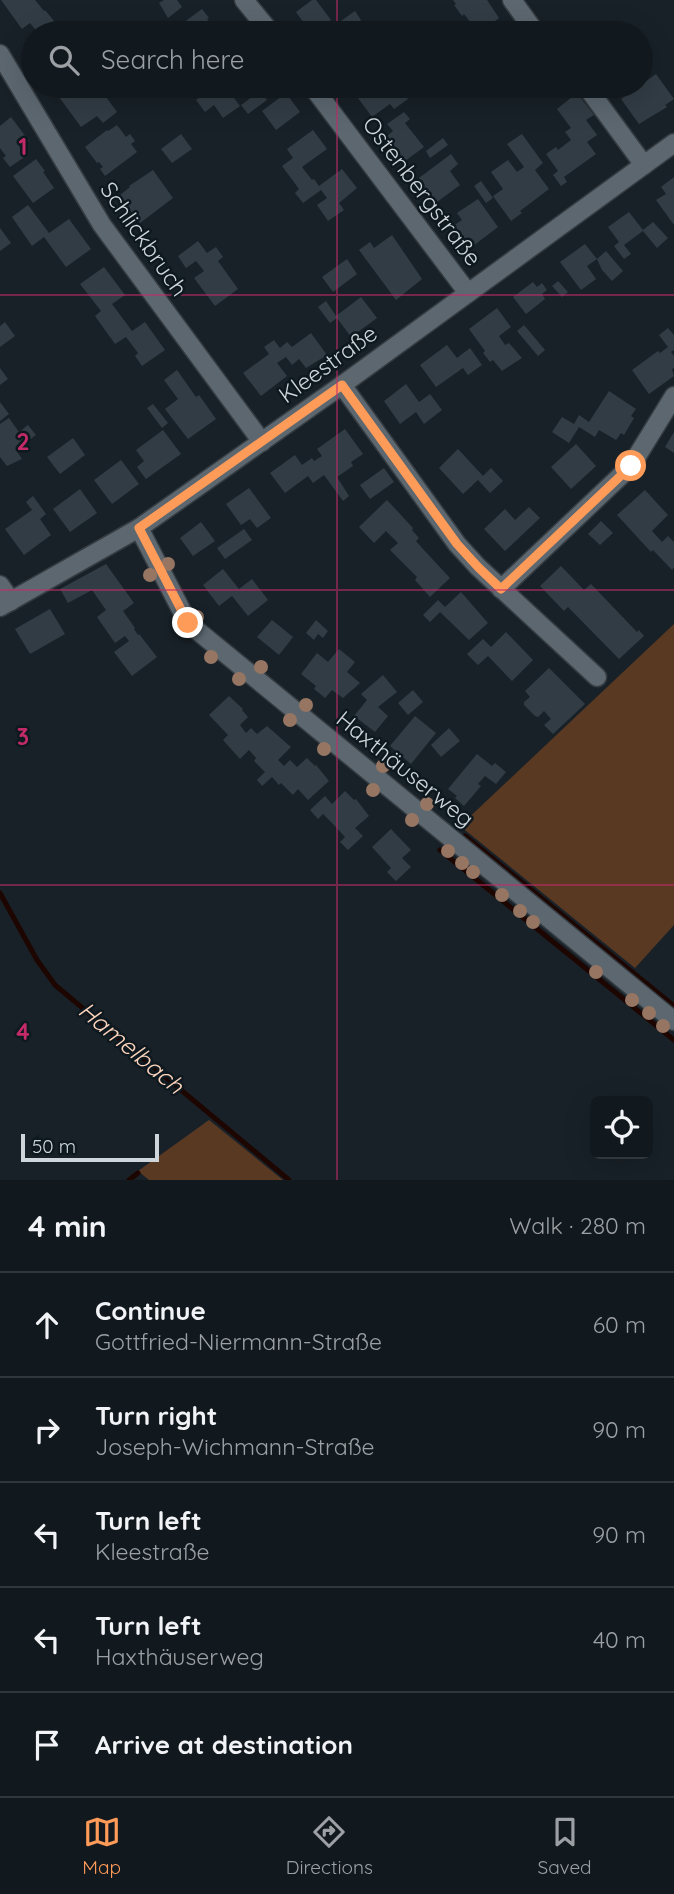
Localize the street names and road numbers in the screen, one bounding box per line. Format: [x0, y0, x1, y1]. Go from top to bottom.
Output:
street label: Ostenbergstraße [357, 110, 488, 271]
street label: Schlickbruch [94, 176, 194, 302]
street label: Kleestraße [273, 318, 383, 409]
street label: Haxthäuserweg [331, 704, 480, 833]

